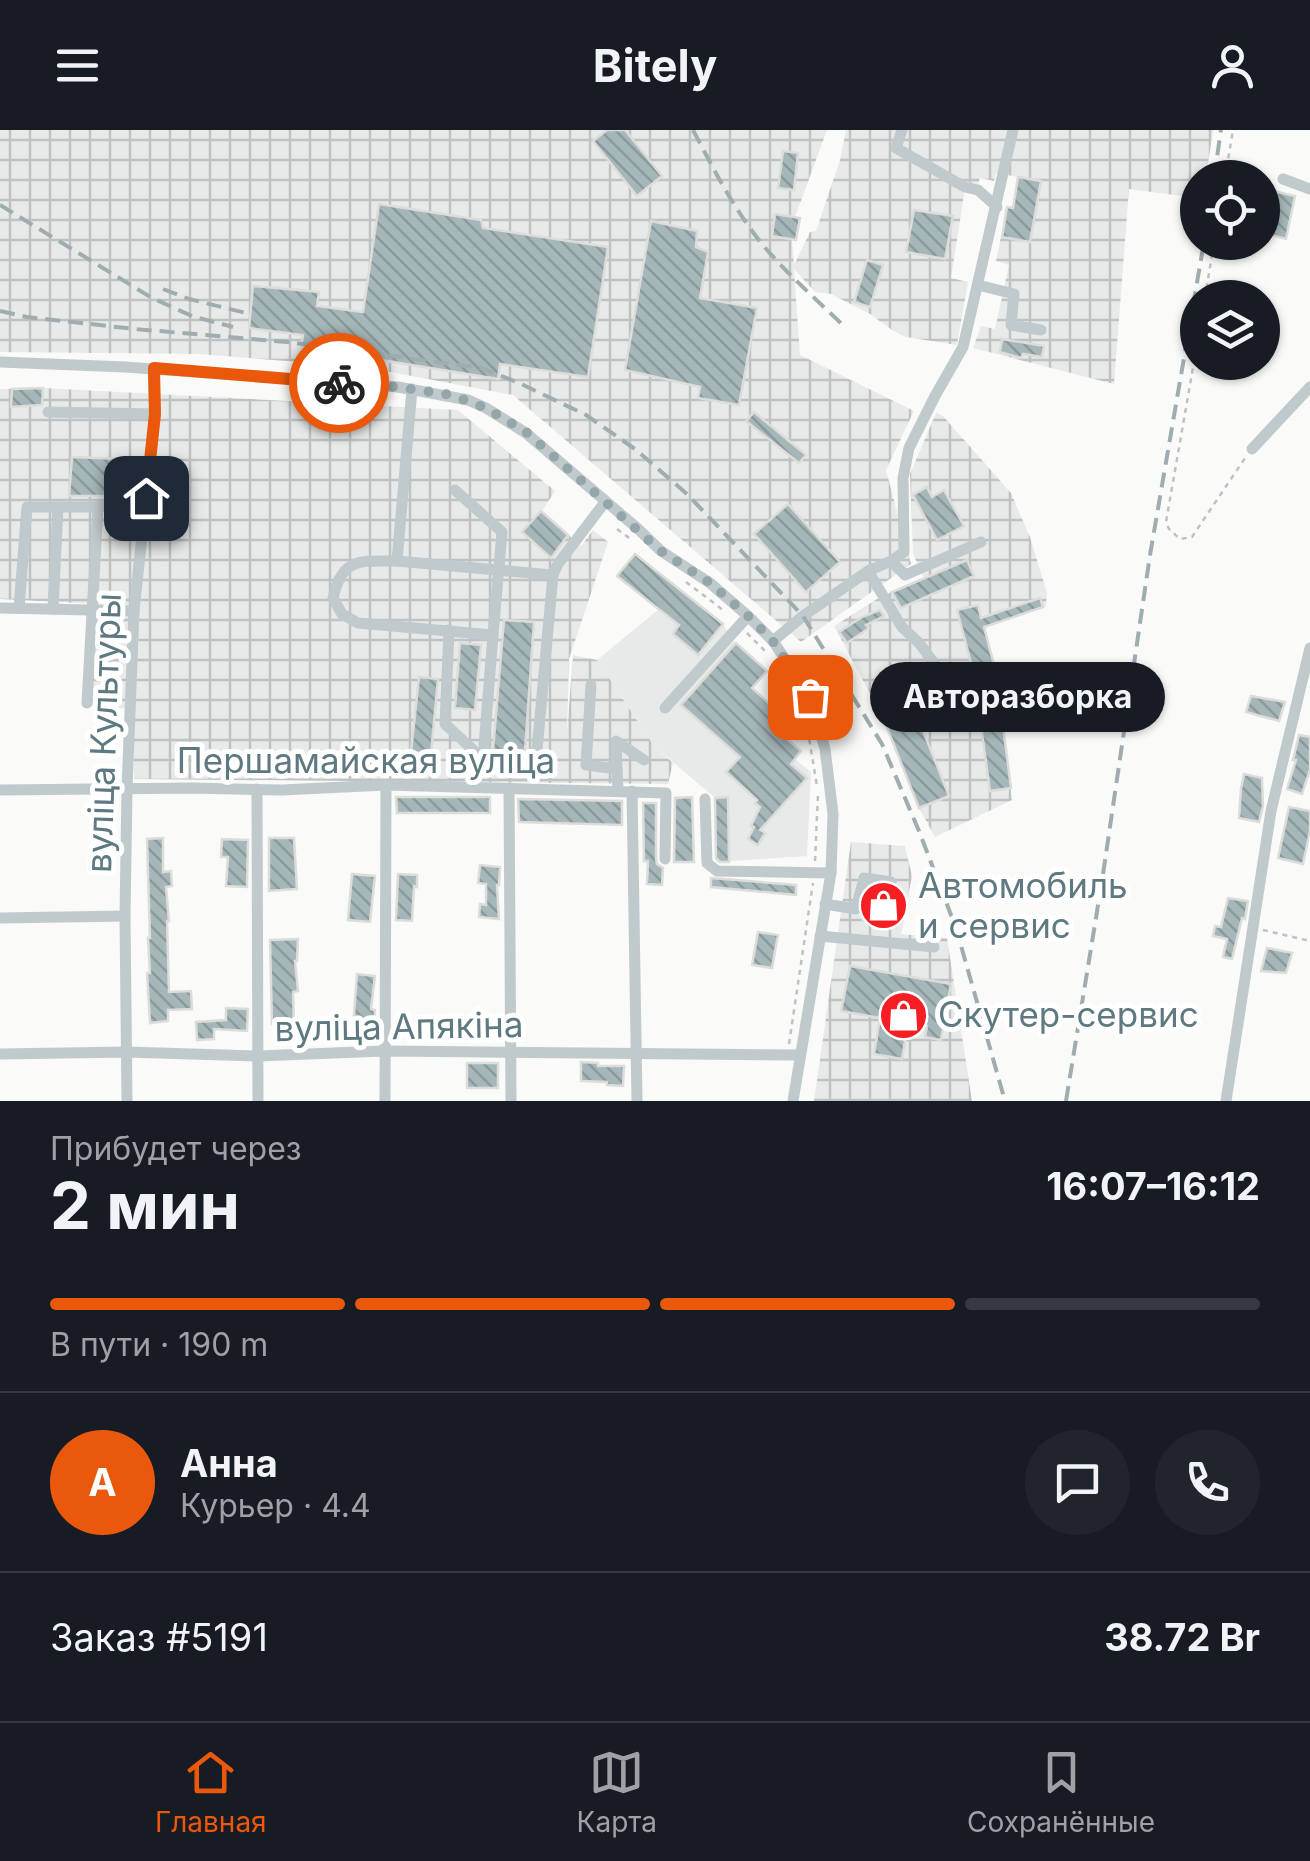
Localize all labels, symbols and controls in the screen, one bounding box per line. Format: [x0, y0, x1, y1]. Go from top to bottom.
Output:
icon: menu [50, 38, 105, 93]
text: Bitely [593, 38, 717, 93]
icon: person [1205, 38, 1260, 93]
map controls [1180, 160, 1280, 380]
button: locate [1180, 160, 1280, 260]
button: layers [1180, 280, 1280, 380]
courier [289, 333, 389, 433]
icon: bike [312, 356, 367, 411]
pin [104, 456, 189, 541]
icon: home [119, 471, 174, 526]
street label: вуліца Культуры [77, 592, 129, 874]
pin [768, 655, 853, 740]
callout: Авторазборка [870, 662, 1165, 732]
icon: bag [783, 670, 838, 725]
text: Авторазборка [903, 677, 1132, 716]
street label: Першамайская вуліца [177, 739, 555, 781]
place label: Автомобиль и сервис [918, 864, 1128, 946]
shop icon: Автомобиль и сервис [857, 880, 909, 932]
shop icon: Скутер-сервис [877, 989, 929, 1041]
place label: Скутер-сервис [938, 993, 1199, 1035]
street label: вуліца Апякіна [274, 1003, 524, 1049]
text: Прибудет через [50, 1129, 302, 1168]
text: 16:07–16:12 [1046, 1163, 1260, 1209]
text: 2 мин [50, 1166, 240, 1245]
text: В пути · 190 m [50, 1325, 268, 1364]
button: chat [1025, 1430, 1130, 1535]
button: phone [1155, 1430, 1260, 1535]
text: Анна [180, 1440, 278, 1486]
text: А [88, 1459, 117, 1505]
text: Курьер · 4.4 [180, 1486, 371, 1525]
text: Заказ #5191 [50, 1614, 268, 1660]
text: 38.72 Br [1104, 1614, 1260, 1660]
tab: Главная [155, 1745, 267, 1839]
tab: Карта [577, 1745, 657, 1839]
tab: Сохранённые [967, 1745, 1155, 1839]

